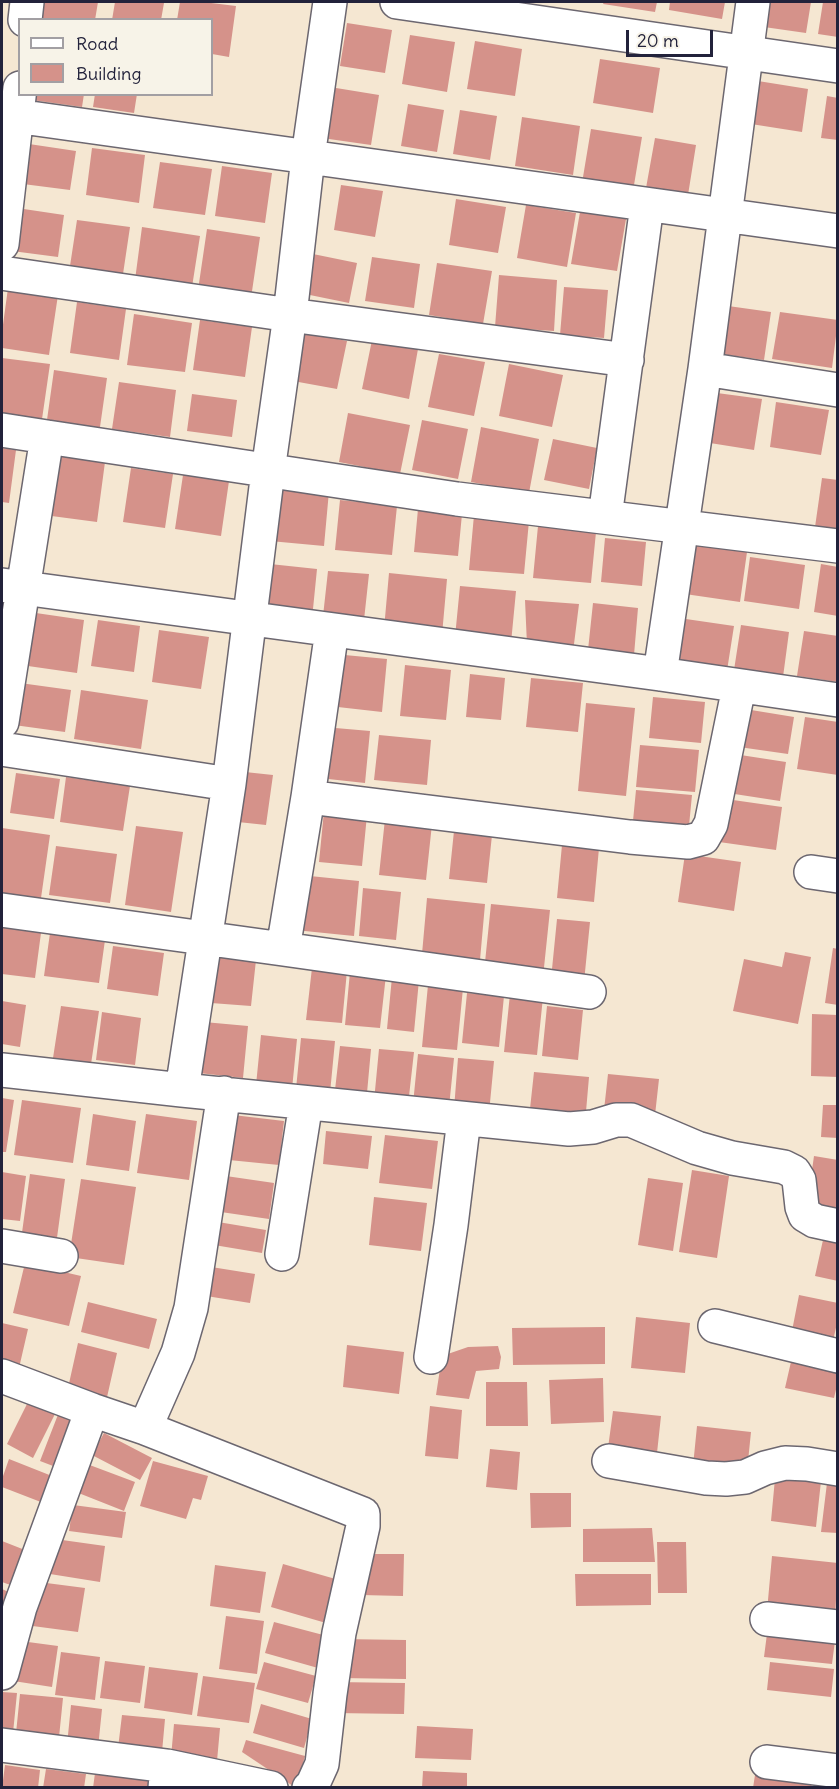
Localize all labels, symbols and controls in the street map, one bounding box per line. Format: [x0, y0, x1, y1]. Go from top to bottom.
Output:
legend [18, 18, 213, 96]
scale bar [629, 18, 716, 56]
text: 20 m [637, 29, 679, 52]
text: Road [76, 32, 118, 55]
text: Building [76, 62, 141, 85]

